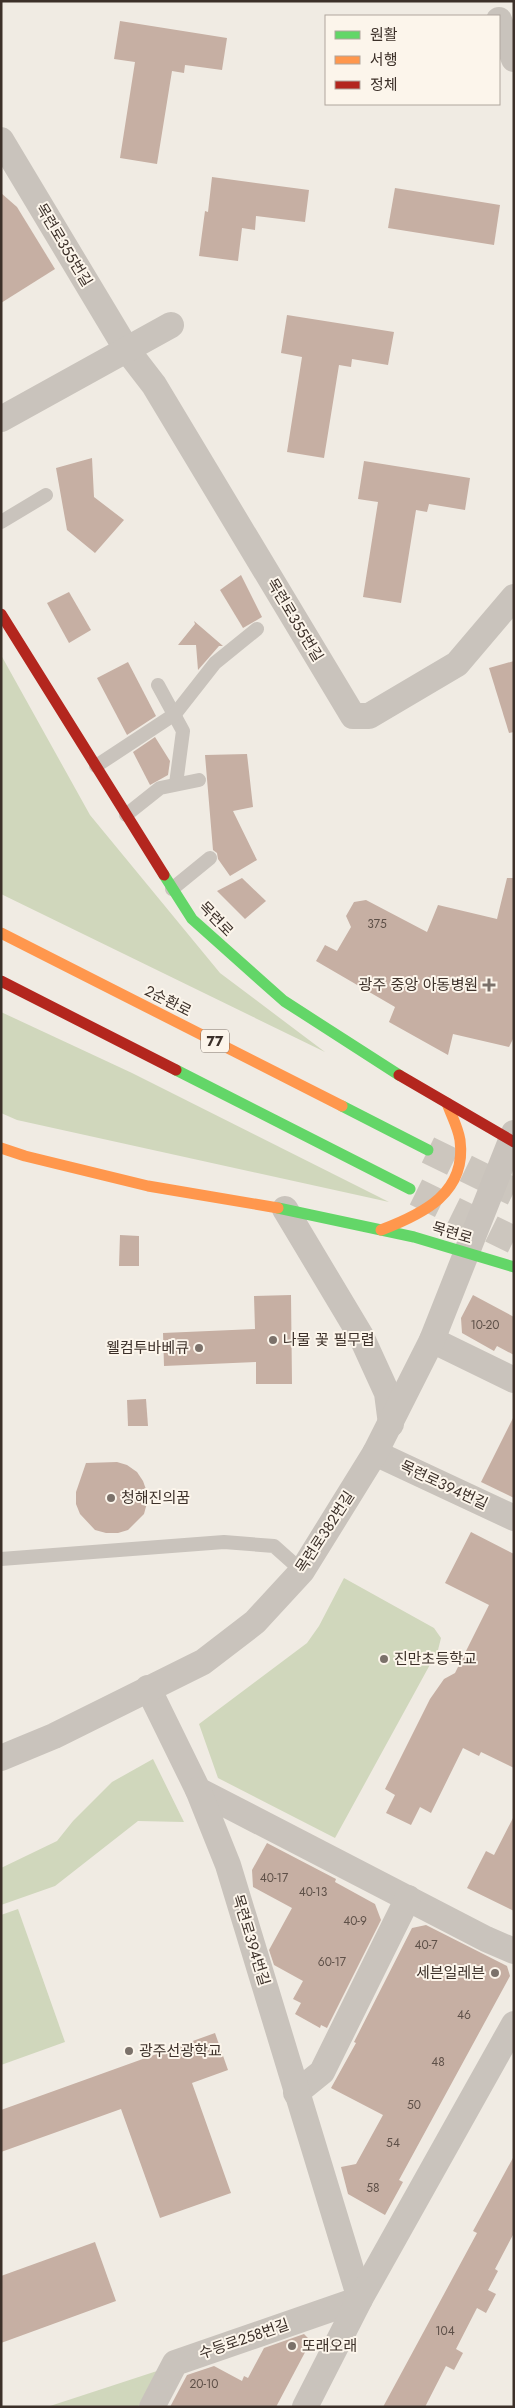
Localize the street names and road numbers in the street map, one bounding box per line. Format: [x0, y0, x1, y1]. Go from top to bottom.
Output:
street label: 목련로355번길 [30, 199, 98, 291]
street label: 목련로355번길 [261, 574, 329, 666]
street label: 목련로 [194, 896, 238, 942]
street label: 2순환로 [141, 980, 195, 1022]
road number: 77 [201, 1030, 229, 1052]
street label: 목련로 [429, 1216, 475, 1250]
street label: 목련로394번길 [396, 1455, 492, 1515]
street label: 목련로382번길 [290, 1487, 360, 1577]
street label: 목련로394번길 [227, 1892, 275, 1988]
street label: 수등로258번길 [196, 2313, 292, 2365]

